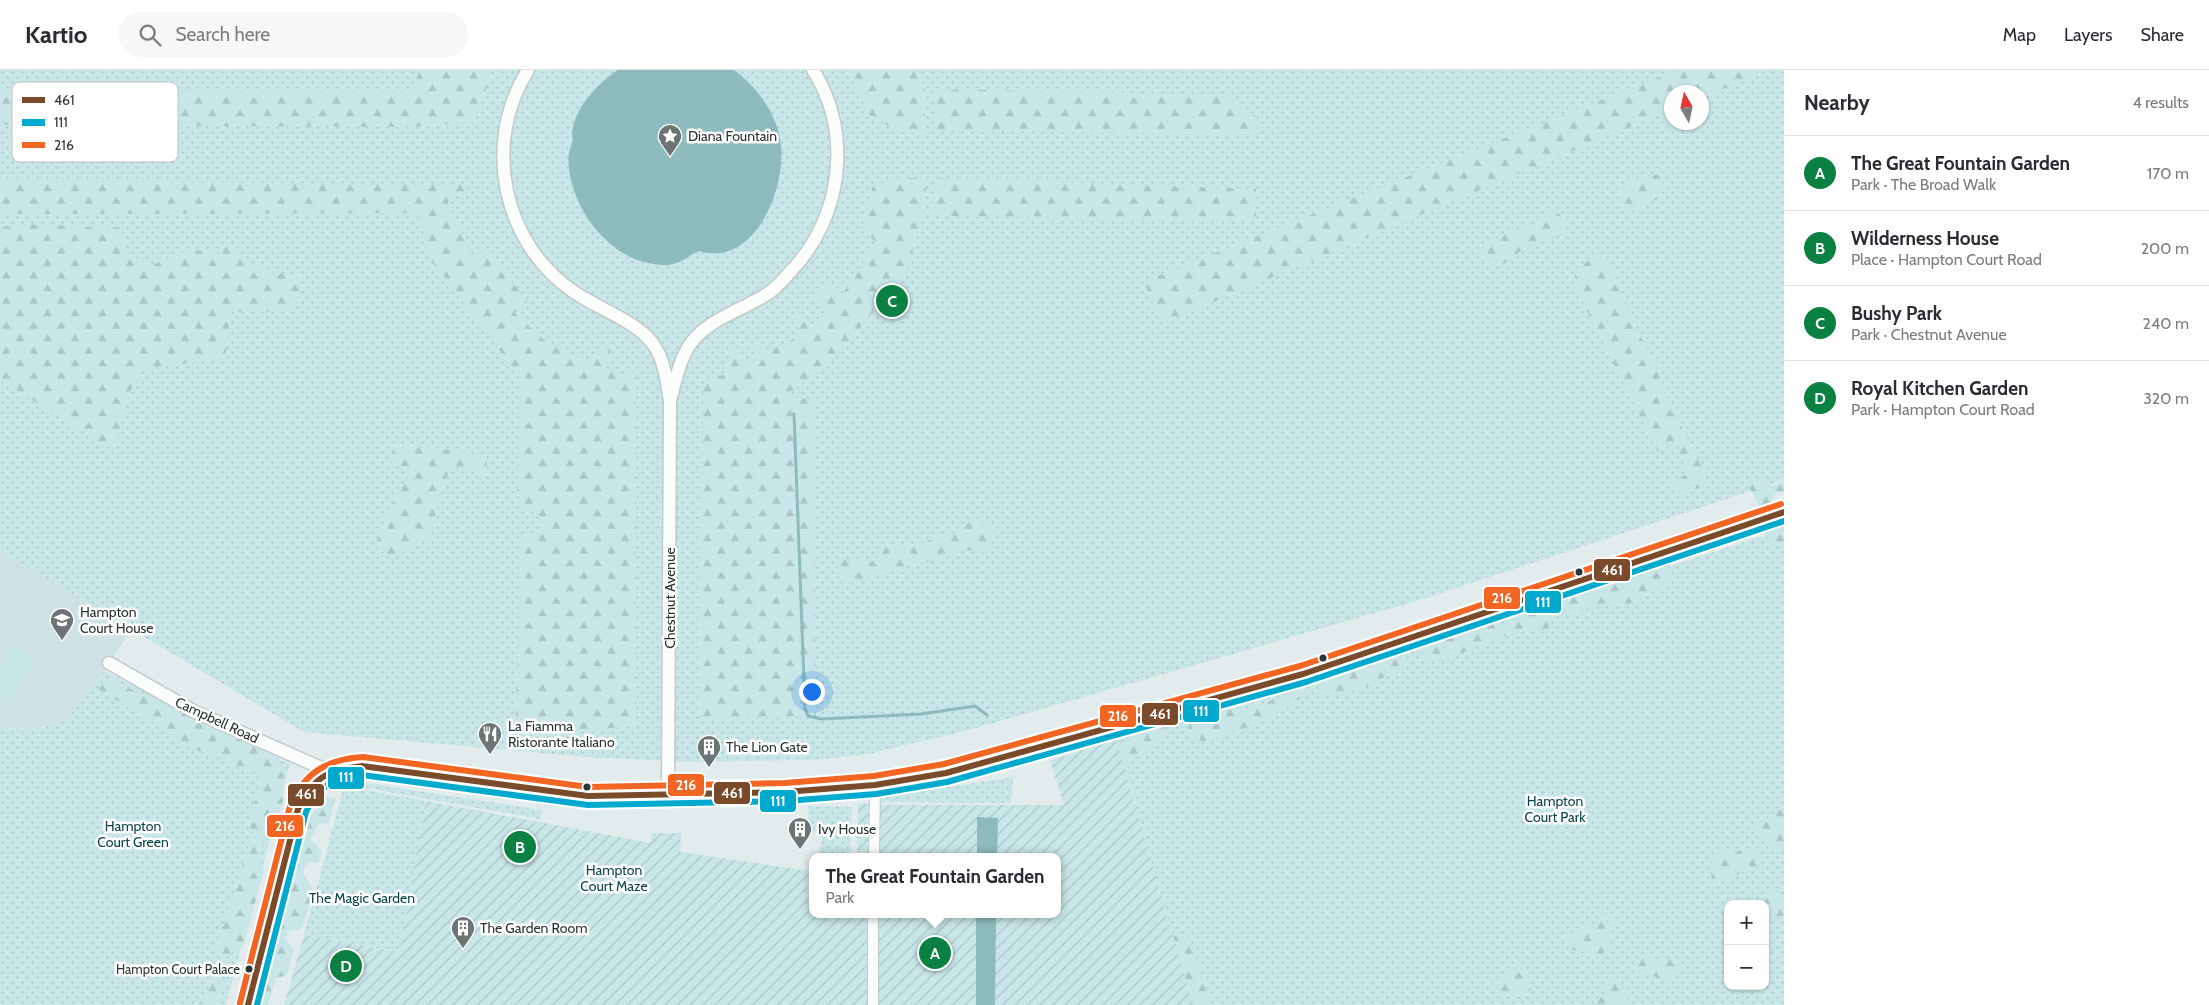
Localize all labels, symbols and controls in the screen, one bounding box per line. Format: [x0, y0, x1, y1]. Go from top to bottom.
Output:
search box [118, 12, 468, 57]
text: Kartio [25, 20, 88, 49]
icon: search [136, 21, 164, 49]
text: Search here [176, 23, 270, 46]
text: Map [2003, 24, 2036, 46]
text: Layers [2064, 24, 2113, 46]
text: Share [2141, 24, 2184, 46]
legend [12, 82, 178, 162]
north arrow [1664, 85, 1709, 130]
text: Nearby [1804, 90, 1870, 115]
text: 461 [54, 91, 75, 109]
text: 4 results [2132, 93, 2189, 112]
text: 111 [54, 113, 68, 131]
place icon: Diana Fountain [657, 123, 683, 157]
place label: Diana Fountain [688, 127, 777, 145]
text: 216 [54, 136, 74, 154]
text: The Great Fountain Garden [1851, 152, 2070, 175]
text: A [1815, 164, 1825, 183]
text: 170 m [2147, 164, 2189, 183]
text: Park · The Broad Walk [1851, 175, 1996, 194]
text: Wilderness House [1851, 227, 1999, 250]
text: B [1815, 239, 1825, 258]
text: 200 m [2141, 239, 2189, 258]
text: Place · Hampton Court Road [1851, 250, 2042, 269]
pin: C [876, 282, 908, 320]
text: Bushy Park [1851, 302, 1942, 325]
text: C [1815, 314, 1825, 333]
text: 240 m [2143, 314, 2189, 333]
text: Park · Chestnut Avenue [1851, 325, 2007, 344]
text: Royal Kitchen Garden [1851, 377, 2028, 400]
text: D [1814, 389, 1826, 408]
text: 320 m [2143, 389, 2189, 408]
text: Park · Hampton Court Road [1851, 400, 2035, 419]
street label: Chestnut Avenue [661, 547, 679, 649]
line badge: 461 [1593, 558, 1631, 582]
text: 461 [1601, 561, 1623, 579]
unlabelled marker [1574, 567, 1584, 577]
line badge: 216 [1483, 586, 1521, 610]
text: 216 [1492, 589, 1512, 607]
line badge: 111 [1524, 590, 1562, 614]
text: 111 [1535, 593, 1551, 611]
place label: Hampton Court House [80, 603, 153, 637]
school or university icon: Hampton Court House [49, 607, 75, 641]
unlabelled marker [1318, 653, 1328, 663]
your location [799, 679, 825, 705]
street label: Campbell Road [172, 693, 262, 747]
line badge: 111 [1182, 699, 1220, 723]
line badge: 461 [1141, 702, 1179, 726]
text: 111 [1193, 702, 1209, 720]
line badge: 216 [1099, 704, 1137, 728]
text: 461 [1149, 705, 1171, 723]
text: 216 [1108, 707, 1128, 725]
place label: La Fiamma Ristorante Italiano [508, 717, 615, 751]
restaurant icon: La Fiamma Ristorante Italiano [477, 721, 503, 755]
building icon: The Lion Gate [696, 734, 722, 768]
place label: The Lion Gate [726, 738, 808, 756]
line badge: 111 [327, 766, 365, 790]
text: 111 [338, 768, 354, 786]
line badge: 216 [667, 773, 705, 797]
text: 216 [676, 776, 696, 794]
line badge: 461 [713, 781, 751, 805]
unlabelled marker [582, 782, 592, 792]
line badge: 461 [287, 783, 325, 807]
text: 461 [721, 784, 743, 802]
text: 461 [295, 785, 317, 803]
line badge: 111 [759, 789, 797, 813]
text: 111 [770, 792, 786, 810]
park label: Hampton Court Park [1525, 792, 1586, 826]
line badge: 216 [266, 814, 304, 838]
building icon: Ivy House [787, 816, 813, 850]
park label: Hampton Court Green [97, 817, 169, 851]
text: 216 [275, 817, 295, 835]
place label: Ivy House [818, 820, 876, 838]
pin: B [504, 828, 536, 866]
popup [809, 853, 1061, 918]
park label: Hampton Court Maze [580, 861, 648, 895]
text: The Great Fountain Garden [825, 865, 1045, 888]
text: Park [825, 888, 854, 907]
park label: The Magic Garden [309, 889, 415, 907]
map controls [1724, 900, 1769, 990]
button: + [1724, 900, 1769, 945]
building icon: The Garden Room [450, 915, 476, 949]
place label: The Garden Room [480, 919, 587, 937]
pin: A [919, 934, 951, 972]
button: − [1724, 945, 1769, 990]
pin: D [330, 947, 362, 985]
place label: Hampton Court Palace [116, 961, 240, 977]
marker: Hampton Court Palace [244, 964, 254, 974]

